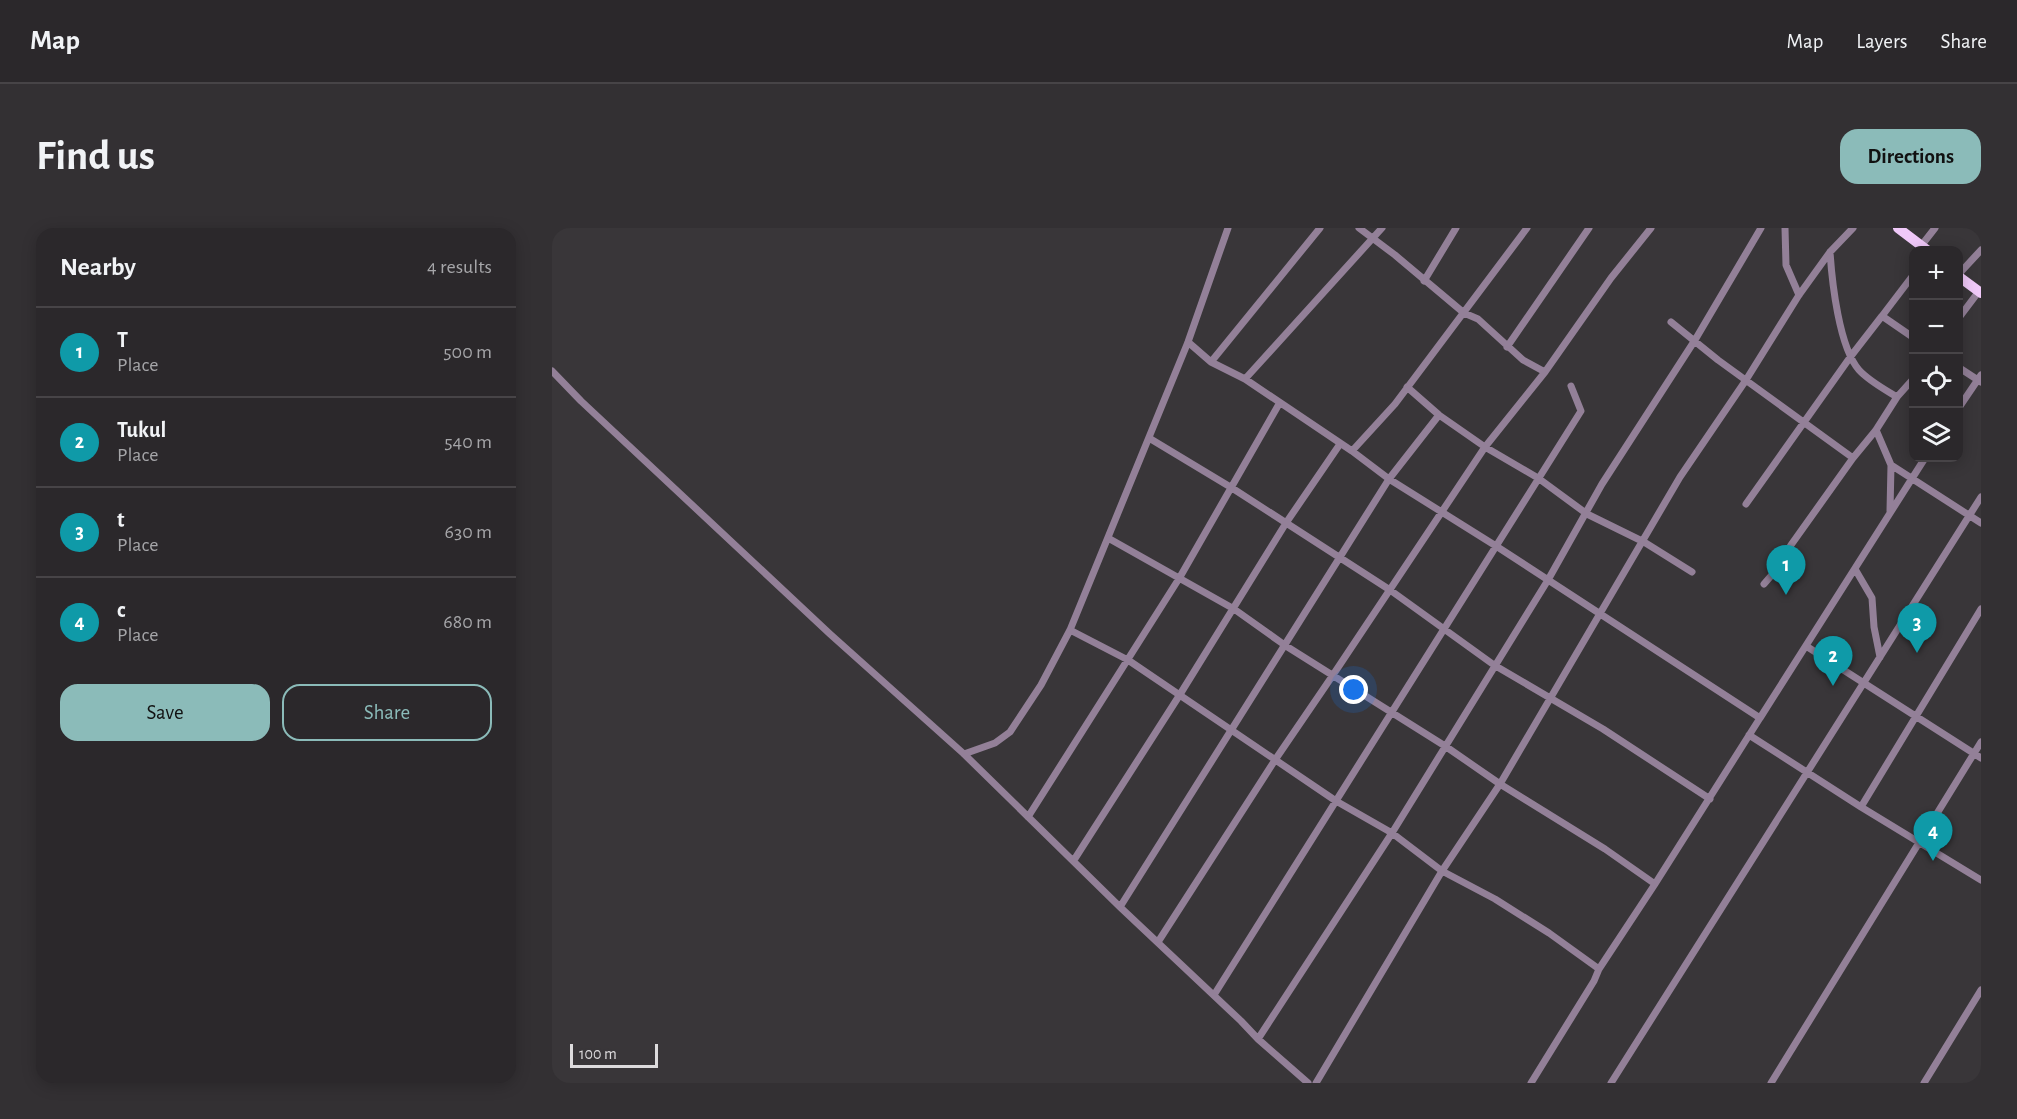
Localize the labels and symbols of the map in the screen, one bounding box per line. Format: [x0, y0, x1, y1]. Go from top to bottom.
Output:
pin: 1 [1766, 546, 1806, 595]
pin: 3 [1898, 604, 1936, 653]
pin: 2 [1814, 636, 1852, 686]
your location [1339, 675, 1368, 704]
pin: 4 [1914, 812, 1952, 861]
scale bar [570, 1041, 658, 1068]

